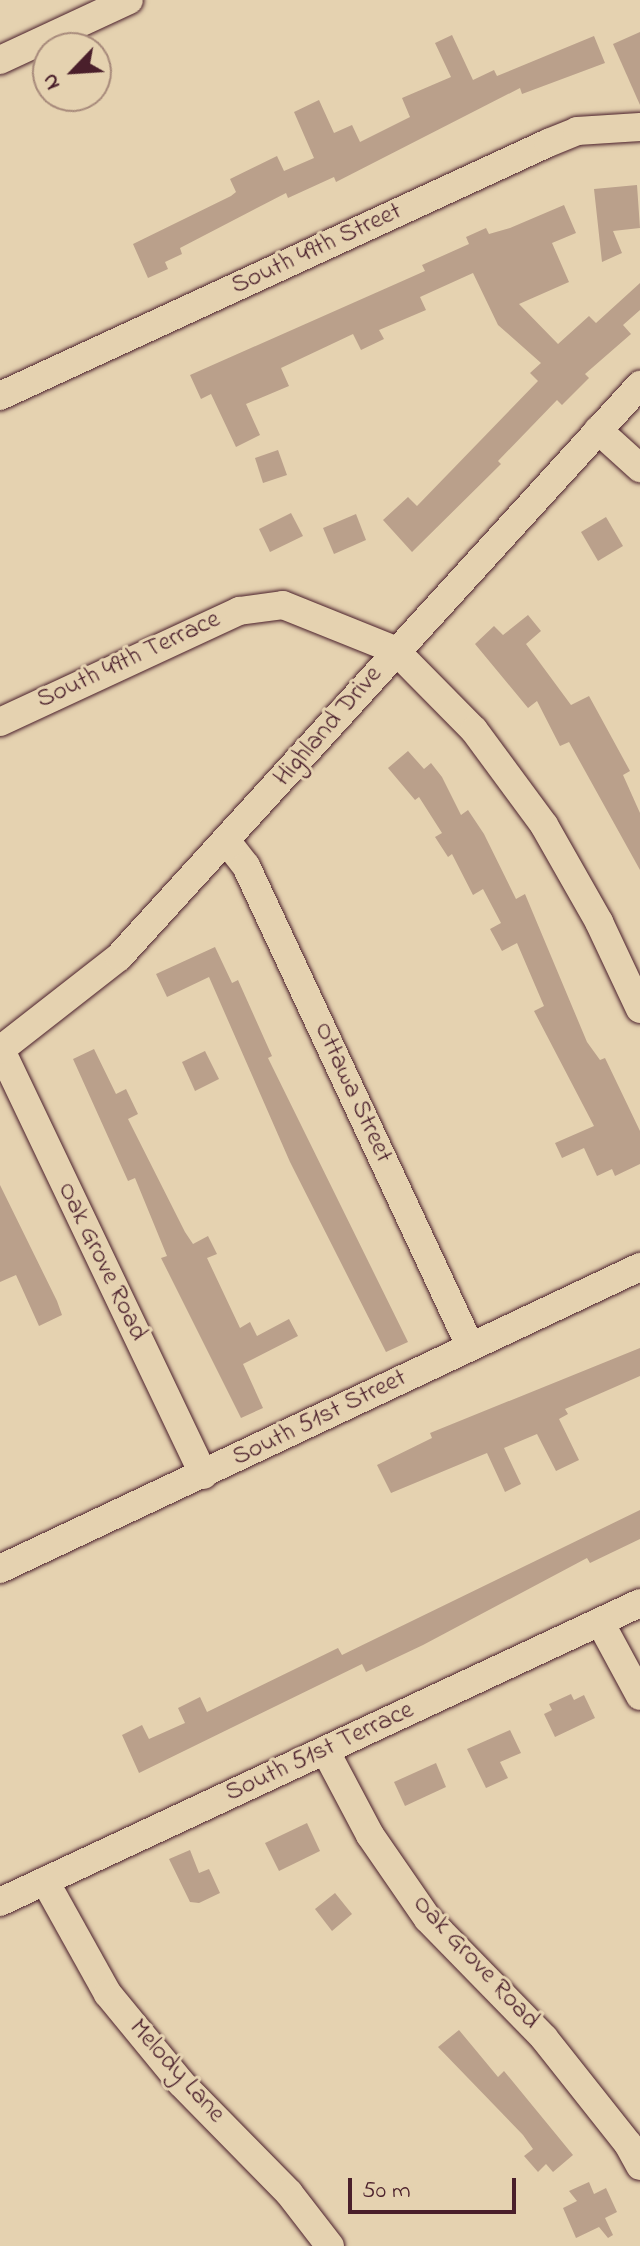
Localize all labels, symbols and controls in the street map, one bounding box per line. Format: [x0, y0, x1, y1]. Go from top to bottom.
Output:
north arrow [32, 32, 112, 112]
text: N [34, 68, 70, 95]
street label: South 49th Street [227, 197, 407, 303]
street label: South 49th Terrace [32, 605, 226, 717]
street label: Highland Drive [268, 660, 390, 794]
street label: Ottawa Street [306, 1018, 398, 1168]
street label: Oak Grove Road [49, 1178, 153, 1346]
street label: South 51st Street [228, 1363, 412, 1475]
street label: South 51st Terrace [221, 1696, 419, 1810]
street label: Oak Grove Road [405, 1889, 545, 2037]
street label: Melody Lane [121, 2014, 231, 2130]
scale bar [352, 2162, 520, 2212]
text: 50 m [362, 2174, 411, 2209]

